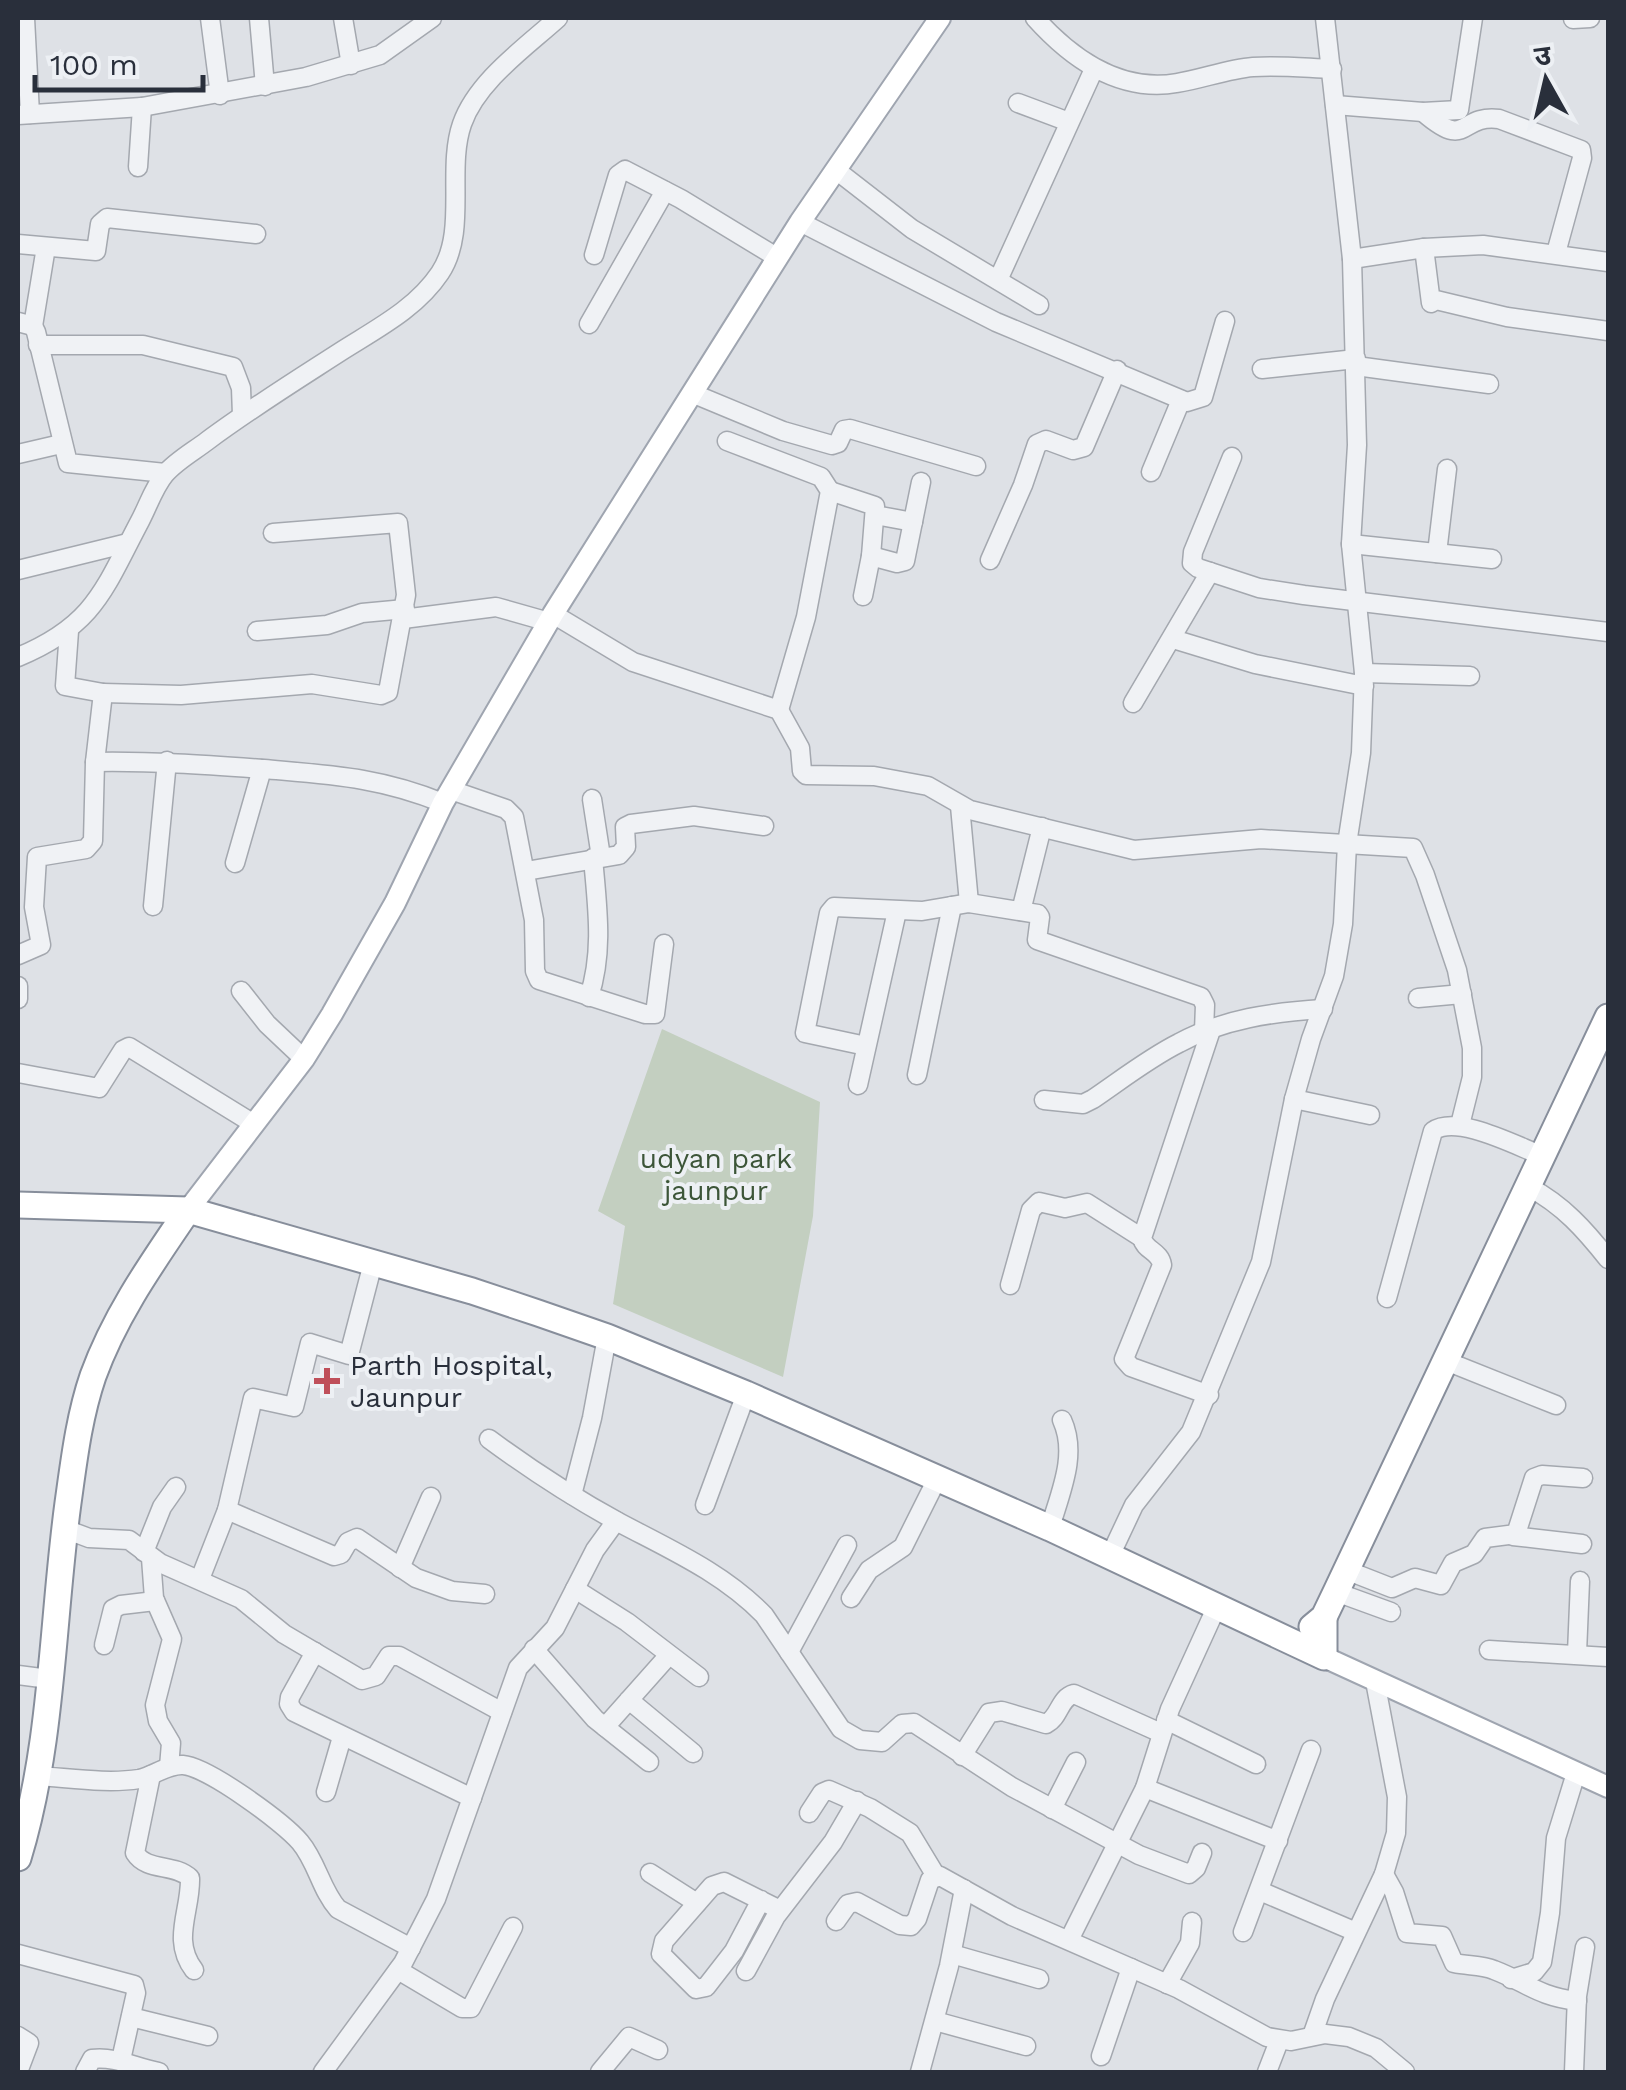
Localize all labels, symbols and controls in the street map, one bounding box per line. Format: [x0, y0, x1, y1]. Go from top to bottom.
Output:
scale bar [35, 30, 202, 92]
north arrow [1496, 30, 1596, 130]
text: उ [1532, 38, 1554, 73]
text: 100 m [50, 47, 138, 82]
park label: udyan park jaunpur [640, 1142, 792, 1207]
place label: Parth Hospital, Jaunpur [350, 1349, 553, 1414]
marker: Parth Hospital, Jaunpur [314, 1368, 340, 1394]

